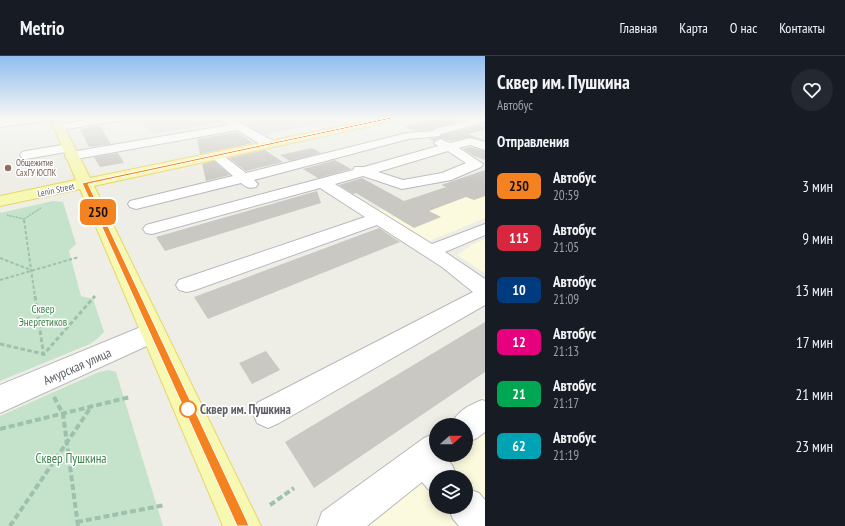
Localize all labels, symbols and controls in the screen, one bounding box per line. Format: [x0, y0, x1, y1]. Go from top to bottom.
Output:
text: Metrio [20, 16, 65, 40]
text: Главная [619, 19, 657, 37]
text: Карта [679, 19, 708, 37]
text: О нас [730, 19, 757, 37]
text: Контакты [779, 19, 825, 37]
button: heart [791, 69, 833, 111]
text: Сквер им. Пушкина [497, 70, 630, 94]
text: Автобус [497, 97, 533, 114]
text: Отправления [497, 132, 569, 151]
place label: Общежитие СахГУ ЮСПК [16, 157, 57, 178]
marker: Общежитие СахГУ ЮСПК [3, 163, 13, 173]
text: Автобус [553, 168, 596, 187]
text: 250 [509, 177, 529, 195]
text: 3 мин [802, 177, 833, 196]
street label: Lenin Street [36, 180, 76, 199]
text: 20:59 [553, 187, 579, 204]
line badge: 250 [75, 199, 121, 225]
text: 250 [88, 203, 108, 221]
text: Автобус [553, 220, 596, 239]
text: 115 [509, 229, 529, 247]
text: 9 мин [802, 229, 833, 248]
text: 21:05 [553, 239, 579, 256]
text: Автобус [553, 272, 596, 291]
text: 10 [512, 281, 526, 299]
text: 13 мин [795, 281, 833, 300]
text: 21:09 [553, 291, 579, 308]
park label: Сквер Энергетиков [19, 302, 68, 329]
text: Автобус [553, 324, 596, 343]
text: 12 [512, 333, 526, 351]
text: 17 мин [796, 333, 833, 352]
text: 21:13 [553, 343, 579, 360]
street label: Амурская улица [41, 344, 114, 389]
text: Автобус [553, 376, 596, 395]
text: 21 [512, 385, 526, 403]
text: 21 мин [795, 385, 833, 404]
text: 21:17 [553, 395, 579, 412]
marker: Сквер им. Пушкина [179, 400, 197, 418]
place label: Сквер им. Пушкина [200, 401, 291, 418]
north arrow [429, 418, 473, 462]
map controls [429, 418, 473, 514]
text: Автобус [553, 428, 596, 447]
text: 62 [512, 437, 526, 455]
text: 23 мин [795, 437, 833, 456]
text: 21:19 [553, 447, 579, 464]
park label: Сквер Пушкина [35, 450, 107, 467]
button: layers [429, 470, 473, 514]

